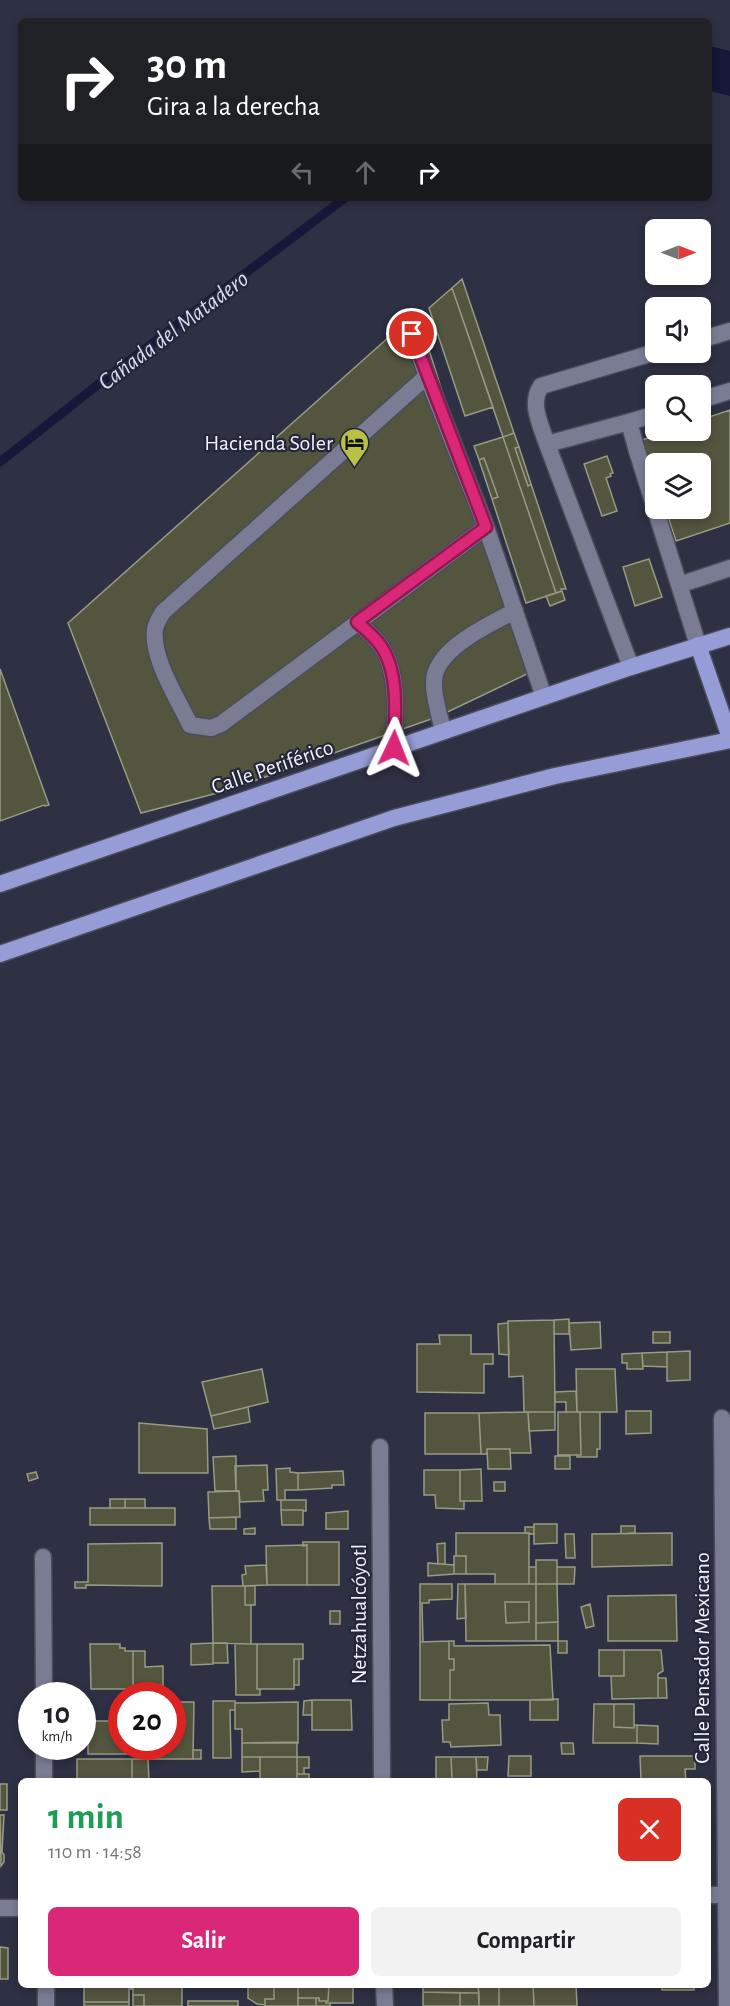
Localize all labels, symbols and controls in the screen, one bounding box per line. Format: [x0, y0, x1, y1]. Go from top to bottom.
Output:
icon: right [48, 42, 126, 120]
text: 30 m [147, 44, 227, 86]
text: Gira a la derecha [147, 93, 320, 120]
icon: left [286, 156, 319, 189]
icon: ahead [349, 156, 382, 189]
icon: right [412, 156, 445, 189]
north arrow [645, 219, 711, 285]
map controls [645, 219, 711, 519]
water label: Cañada del Matadero [94, 267, 253, 395]
button: sound [645, 297, 711, 363]
pin [386, 308, 437, 359]
icon: arrive [395, 317, 428, 350]
button: search [645, 375, 711, 441]
hotel icon: Hacienda Soler [338, 426, 370, 468]
place label: Hacienda Soler [204, 432, 333, 454]
button: layers [645, 453, 711, 519]
position arrow [362, 716, 426, 780]
street label: Calle Periférico [208, 736, 336, 798]
street label: Netzahualcóyotl [348, 1544, 370, 1684]
street label: Calle Pensador Mexicano [691, 1552, 713, 1764]
speed limit sign: 20 [108, 1682, 186, 1760]
text: 10 [44, 1699, 70, 1729]
text: km/h [42, 1729, 72, 1744]
button: close [618, 1798, 681, 1861]
text: 1 min [48, 1799, 124, 1835]
text: 110 m · 14:58 [48, 1842, 142, 1862]
button: Salir [48, 1907, 359, 1976]
button: Compartir [371, 1907, 681, 1976]

